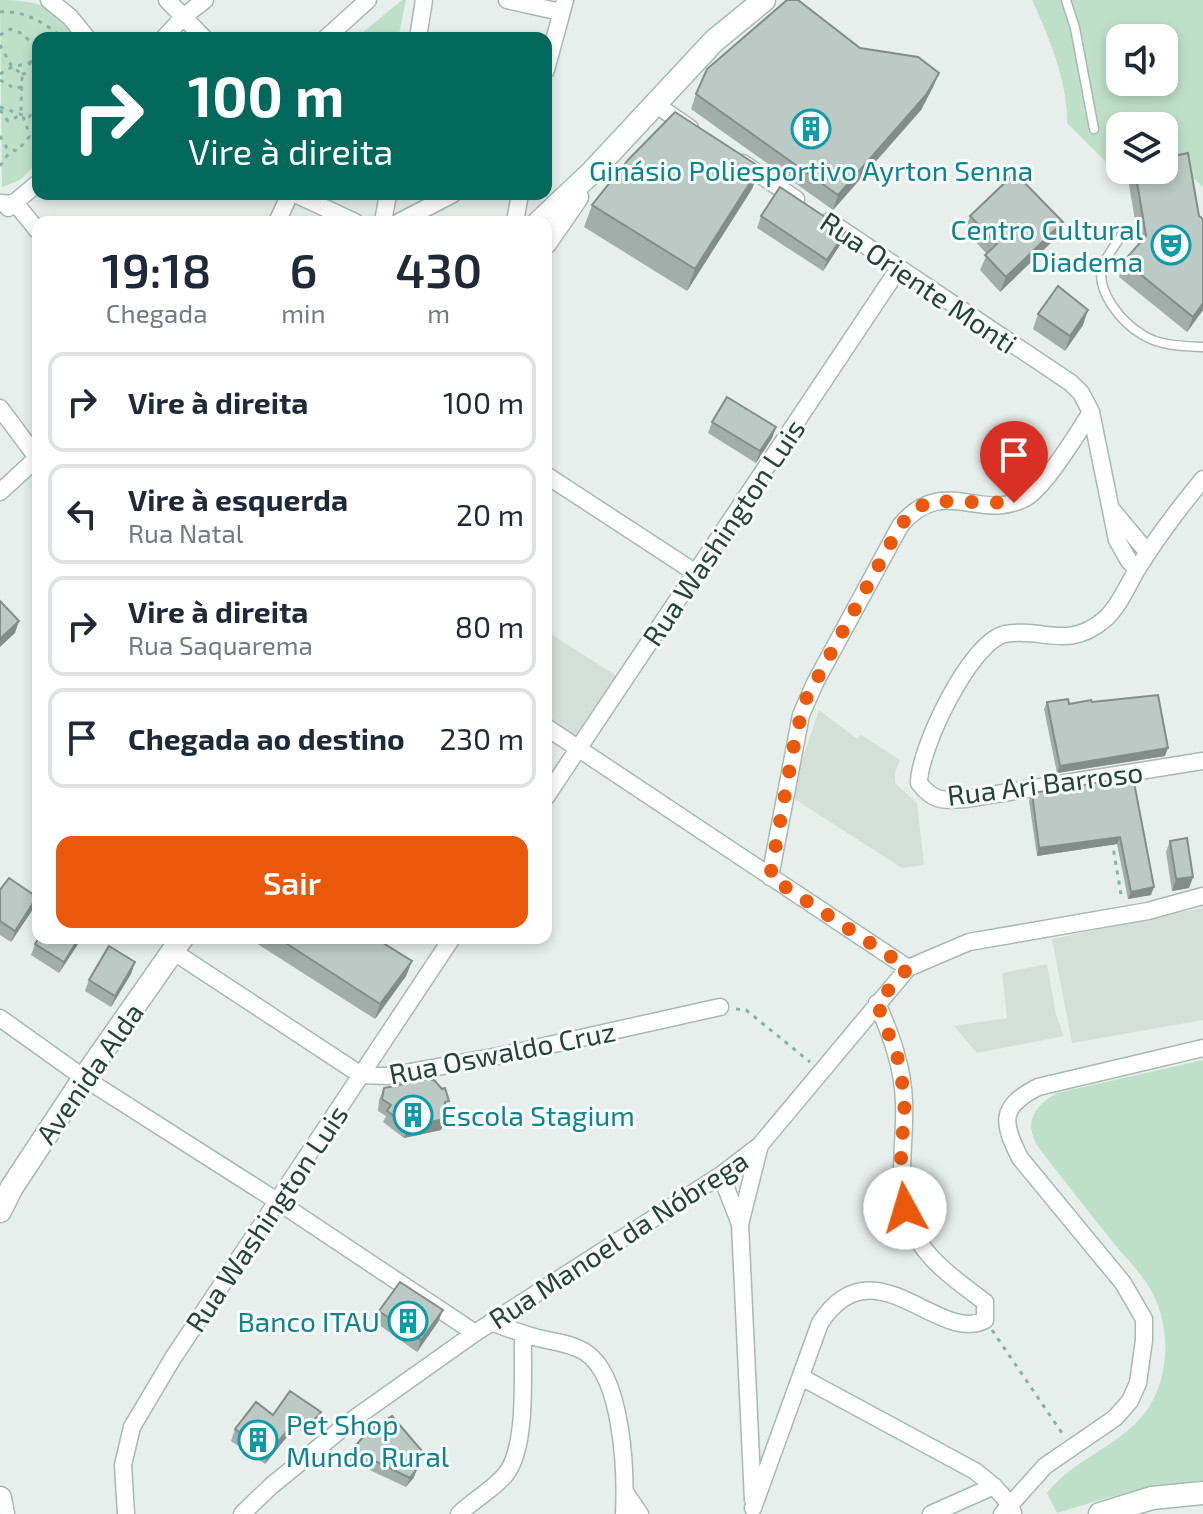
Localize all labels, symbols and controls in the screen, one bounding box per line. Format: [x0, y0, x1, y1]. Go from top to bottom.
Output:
map controls [1106, 24, 1178, 184]
button: sound [1106, 24, 1178, 96]
text: 100 m [188, 61, 344, 128]
icon: right [56, 64, 160, 168]
building icon: Ginásio Poliesportivo Ayrton Senna [790, 108, 832, 150]
button: layers [1106, 112, 1178, 184]
text: Vire à direita [188, 129, 393, 172]
place label: Ginásio Poliesportivo Ayrton Senna [589, 153, 1033, 187]
street label: Rua Oriente Monti [814, 204, 1024, 360]
place label: Centro Cultural Diadema [950, 212, 1144, 278]
theatre icon: Centro Cultural Diadema [1150, 224, 1192, 266]
text: 19:18 [102, 240, 211, 298]
text: 6 [289, 240, 317, 298]
text: 430 [395, 240, 482, 298]
text: Chegada [106, 297, 207, 328]
text: min [281, 297, 326, 328]
text: m [427, 297, 450, 328]
icon: right [60, 380, 104, 424]
text: Vire à direita [128, 384, 308, 420]
text: 100 m [443, 384, 524, 420]
street label: Rua Washington Luis [635, 412, 811, 652]
pin [980, 421, 1048, 503]
icon: arrive [992, 433, 1036, 477]
text: Vire à esquerda [128, 481, 348, 517]
icon: left [60, 492, 104, 536]
text: 20 m [456, 496, 524, 532]
text: Rua Natal [128, 517, 243, 548]
text: Vire à direita [128, 593, 308, 629]
icon: right [60, 604, 104, 648]
text: 80 m [455, 608, 524, 644]
text: Rua Saquarema [128, 629, 313, 660]
icon: arrive [60, 716, 104, 760]
text: Chegada ao destino [128, 720, 405, 756]
text: 230 m [439, 720, 524, 756]
street label: Rua Ari Barroso [945, 754, 1145, 812]
button: Sair [56, 836, 528, 928]
street label: Avenida Alda [28, 996, 150, 1150]
street label: Rua Oswaldo Cruz [386, 1013, 618, 1091]
building icon: Escola Stagium [392, 1094, 434, 1136]
street label: Rua Washington Luis [178, 1098, 354, 1338]
place label: Escola Stagium [441, 1098, 635, 1132]
street label: Rua Manoel da Nóbrega [482, 1143, 754, 1335]
position arrow [863, 1166, 947, 1250]
building icon: Banco ITAU [387, 1300, 429, 1342]
place label: Banco ITAU [237, 1304, 380, 1338]
place label: Pet Shop Mundo Rural [286, 1407, 450, 1473]
building icon: Pet Shop Mundo Rural [237, 1419, 279, 1461]

